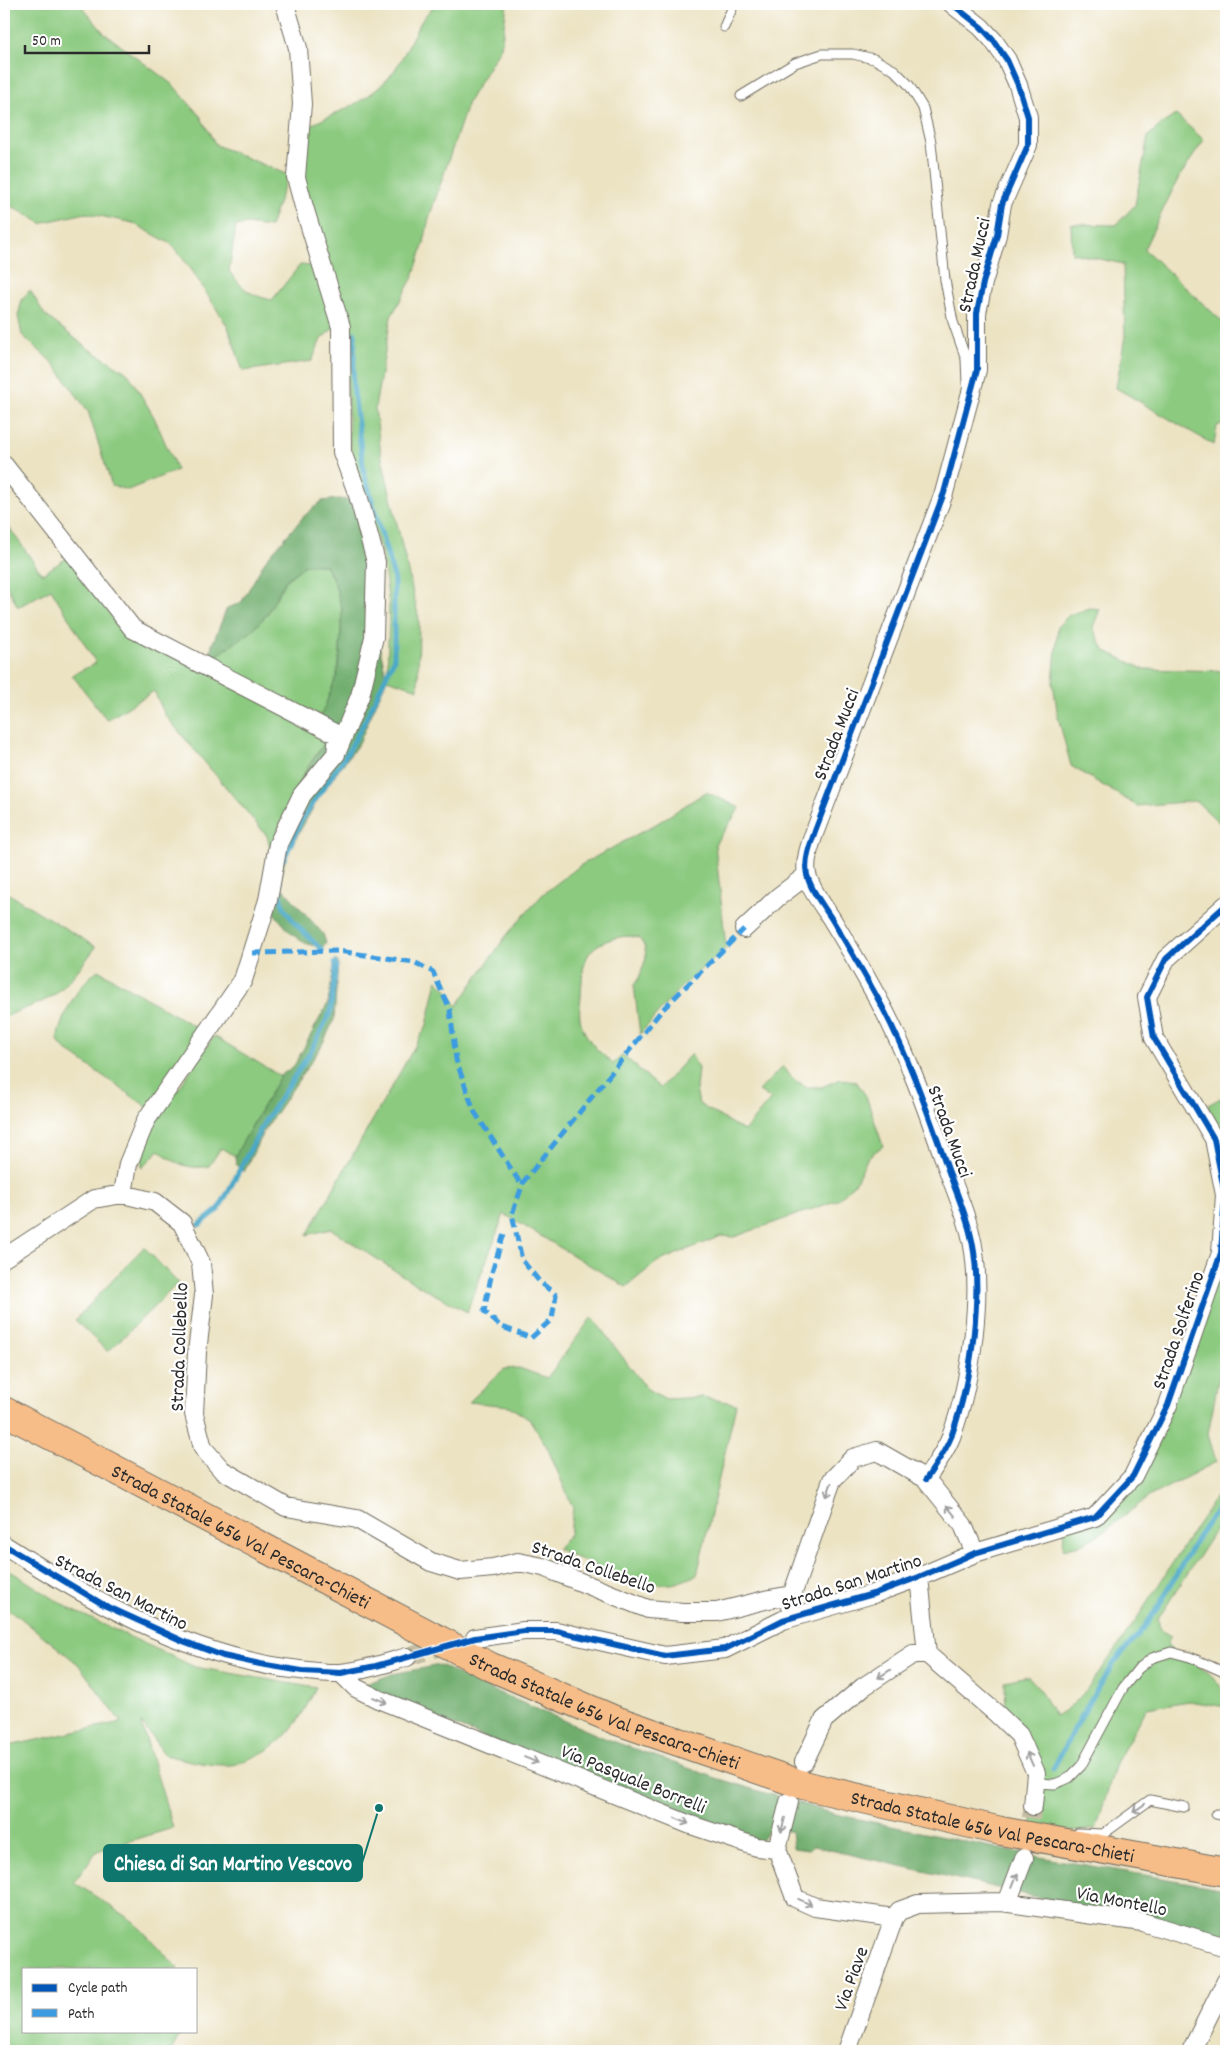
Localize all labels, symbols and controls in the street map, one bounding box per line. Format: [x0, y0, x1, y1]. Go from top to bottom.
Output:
scale bar [25, 22, 149, 54]
text: 50 m [32, 31, 61, 53]
street label: Strada Mucci [952, 215, 1000, 316]
street label: Strada Mucci [807, 685, 868, 785]
street label: Strada Mucci [919, 1082, 978, 1182]
street label: Strada Solferino [1146, 1268, 1213, 1394]
street label: Strada Collebello [165, 1282, 197, 1412]
street label: Strada Statale 656 Val Pescara-Chieti [105, 1459, 374, 1618]
one-way arrow [824, 1482, 833, 1498]
one-way arrow [946, 1504, 957, 1517]
street label: Strada Collebello [527, 1535, 659, 1603]
street label: Strada San Martino [49, 1548, 192, 1639]
street label: Strada San Martino [778, 1548, 926, 1620]
street label: Strada Statale 656 Val Pescara-Chieti [463, 1647, 743, 1779]
one-way arrow [877, 1669, 891, 1679]
one-way arrow [372, 1695, 387, 1705]
street label: Via Pasquale Borrelli [556, 1739, 710, 1823]
one-way arrow [1024, 1752, 1034, 1767]
one-way arrow [523, 1756, 538, 1765]
street label: Strada Statale 656 Val Pescara-Chieti [847, 1786, 1136, 1872]
one-way arrow [1132, 1803, 1146, 1813]
one-way arrow [778, 1817, 787, 1833]
one-way arrow [674, 1818, 689, 1827]
callout: Chiesa di San Martino Vescovo [104, 1845, 362, 1881]
text: Chiesa di San Martino Vescovo [114, 1851, 352, 1881]
one-way arrow [1011, 1873, 1021, 1888]
street label: Via Montello [1074, 1880, 1169, 1925]
one-way arrow [797, 1898, 812, 1908]
street label: Via Piave [828, 1943, 877, 2015]
legend [22, 1968, 198, 2032]
text: Cycle path [68, 1978, 128, 2000]
text: Path [68, 2004, 94, 2026]

